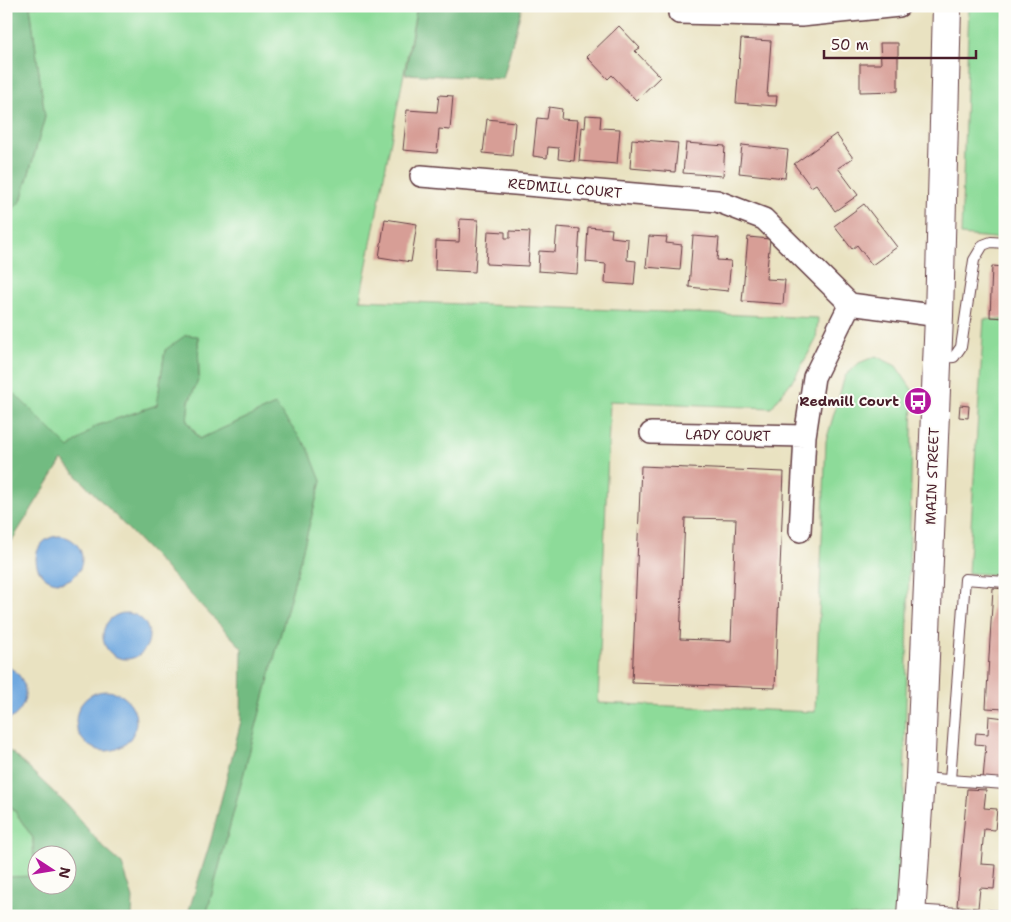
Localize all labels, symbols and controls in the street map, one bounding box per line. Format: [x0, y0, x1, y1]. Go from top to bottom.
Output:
scale bar [824, 28, 976, 60]
text: 50 m [831, 35, 869, 55]
street label: REDMILL COURT [507, 174, 623, 202]
bus stop icon: Redmill Court [903, 386, 933, 416]
place label: Redmill Court [799, 392, 899, 410]
street label: LADY COURT [685, 425, 771, 445]
street label: MAIN STREET [921, 427, 943, 525]
north arrow [28, 844, 78, 894]
text: N [55, 865, 75, 880]

